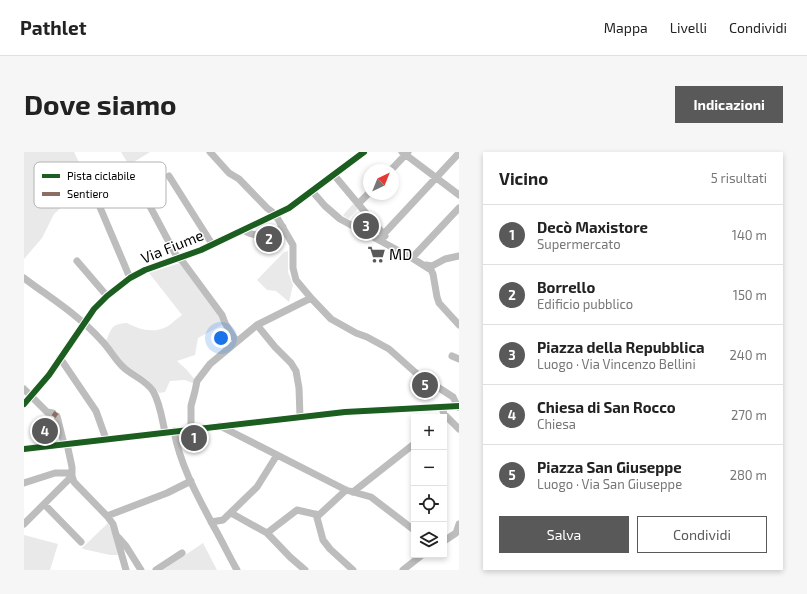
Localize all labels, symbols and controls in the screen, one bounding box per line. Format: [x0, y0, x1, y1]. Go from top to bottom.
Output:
text: Pathlet [20, 16, 86, 39]
text: Mappa [604, 19, 648, 36]
text: Livelli [670, 19, 707, 36]
text: Condividi [729, 19, 787, 36]
button: Indicazioni [675, 86, 783, 123]
text: Dove siamo [24, 87, 177, 121]
legend [34, 162, 166, 208]
north arrow [363, 164, 399, 200]
text: Vicino [499, 168, 548, 188]
text: Pista ciclabile [67, 169, 136, 182]
text: 5 risultati [711, 170, 767, 186]
text: Sentiero [67, 187, 109, 200]
pin: 3 [353, 211, 379, 241]
text: Decò Maxistore [537, 218, 648, 236]
pin: 2 [256, 224, 282, 254]
street label: Via Fiume [138, 225, 206, 267]
text: 1 [509, 227, 515, 243]
text: 140 m [732, 227, 767, 243]
text: Supermercato [537, 236, 621, 252]
supermarket icon: MD [366, 244, 386, 264]
place label: MD [389, 245, 412, 263]
text: Borrello [537, 278, 595, 296]
text: 2 [508, 287, 516, 303]
text: 150 m [733, 287, 767, 303]
text: Edificio pubblico [537, 296, 633, 312]
your location [211, 328, 231, 348]
text: Piazza della Repubblica [537, 338, 705, 356]
text: 3 [508, 347, 516, 363]
text: 240 m [730, 347, 767, 363]
text: Luogo · Via Vincenzo Bellini [537, 356, 696, 372]
pin: 5 [412, 370, 438, 400]
text: Chiesa di San Rocco [537, 398, 676, 416]
text: 4 [508, 407, 516, 423]
text: 270 m [731, 407, 767, 423]
map controls [411, 414, 447, 558]
button: + [411, 414, 447, 450]
pin: 4 [32, 416, 58, 446]
text: Chiesa [537, 416, 576, 432]
pin: 1 [181, 423, 207, 453]
button: − [411, 450, 447, 486]
text: Piazza San Giuseppe [537, 458, 682, 476]
text: 5 [508, 467, 516, 483]
text: 280 m [730, 467, 767, 483]
text: Luogo · Via San Giuseppe [537, 476, 682, 492]
button: locate [411, 486, 447, 522]
button: Salva [499, 516, 629, 553]
button: Condividi [637, 516, 767, 553]
button: layers [411, 522, 447, 558]

